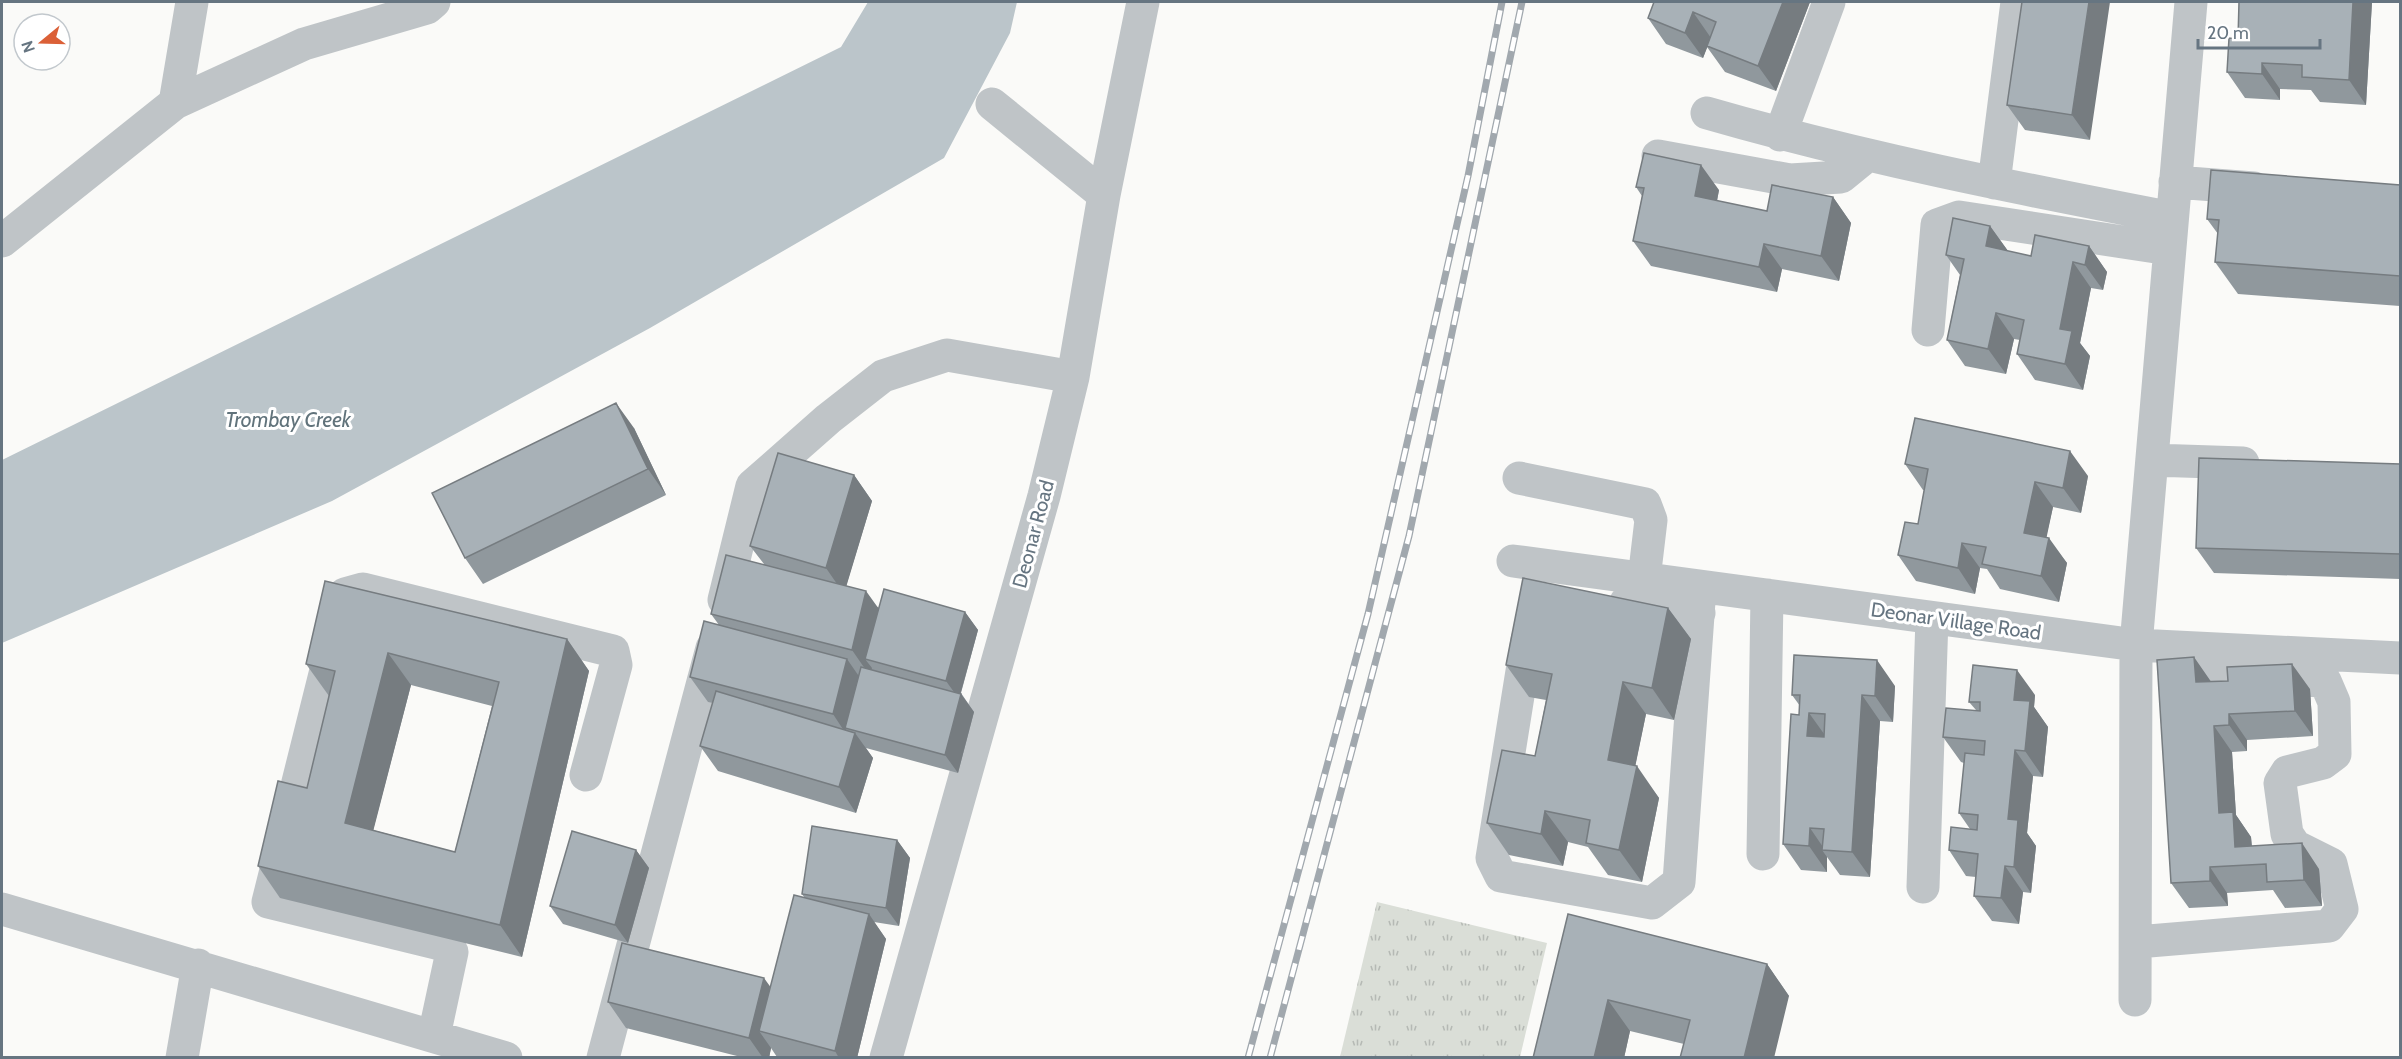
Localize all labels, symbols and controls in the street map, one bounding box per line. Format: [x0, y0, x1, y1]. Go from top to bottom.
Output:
north arrow [12, 12, 72, 72]
scale bar [2198, 12, 2320, 50]
text: 20 m [2207, 22, 2249, 44]
text: N [17, 38, 39, 55]
water label: Trombay Creek [225, 407, 352, 432]
street label: Deonar Road [1007, 477, 1059, 591]
street label: Deonar Village Road [1869, 597, 2043, 645]

